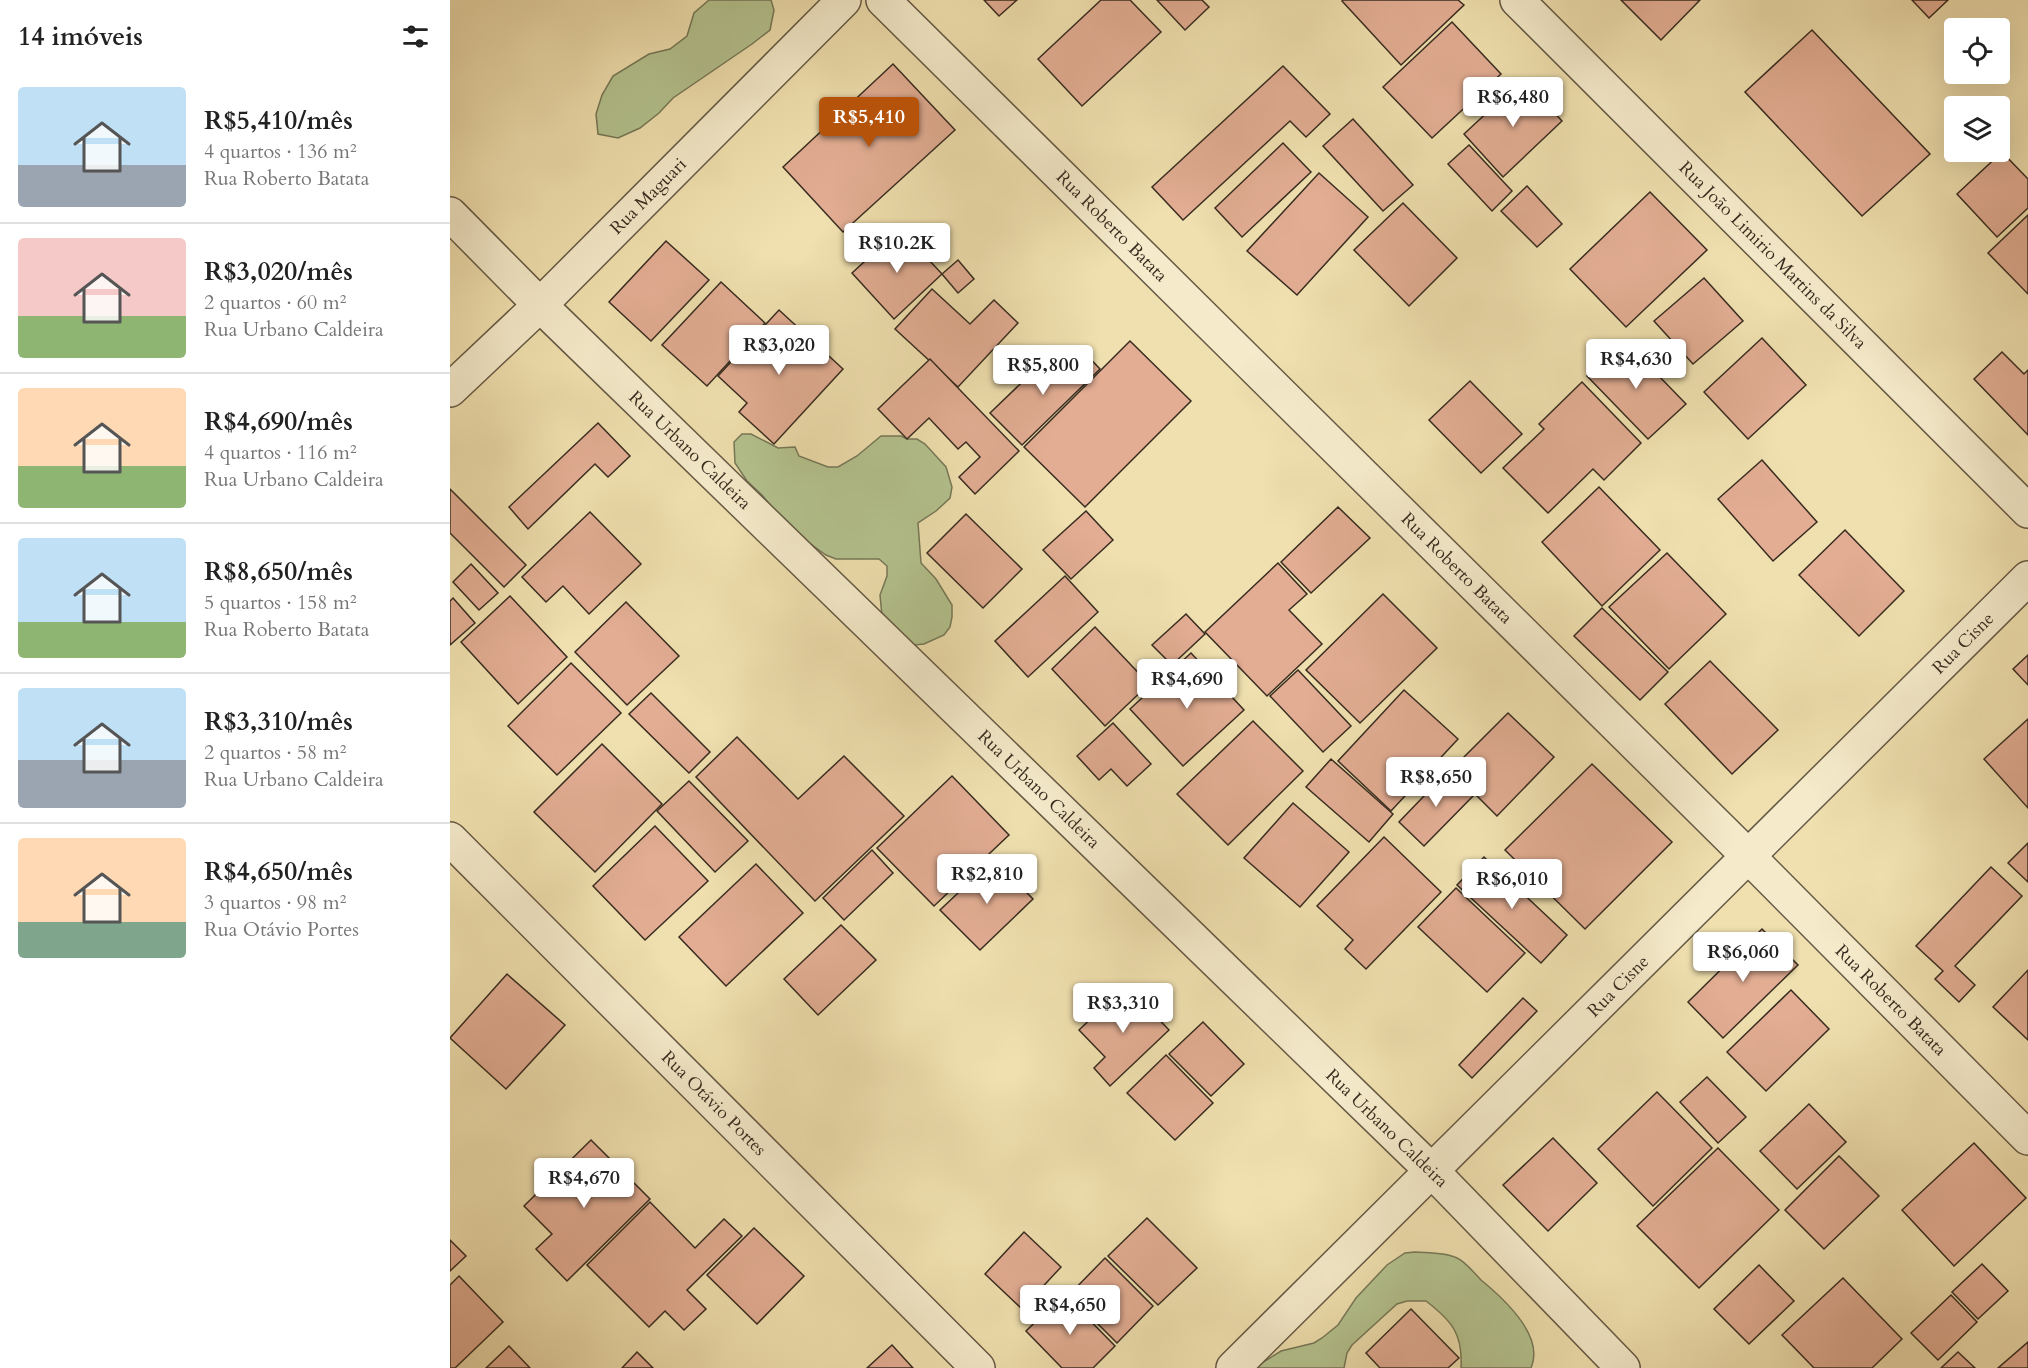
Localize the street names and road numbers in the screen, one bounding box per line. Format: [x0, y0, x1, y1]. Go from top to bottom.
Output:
street label: Rua Maguari [604, 152, 692, 240]
street label: Rua João Limirio Martins da Silva [1673, 156, 1872, 355]
street label: Rua Roberto Batata [1050, 165, 1173, 288]
street label: Rua Urbano Caldeira [623, 385, 757, 516]
street label: Rua Roberto Batata [1395, 507, 1518, 630]
street label: Rua Cisne [1927, 607, 2000, 680]
street label: Rua Urbano Caldeira [972, 724, 1106, 855]
street label: Rua Roberto Batata [1829, 939, 1952, 1062]
street label: Rua Cisne [1582, 950, 1655, 1023]
street label: Rua Otávio Portes [655, 1045, 772, 1162]
street label: Rua Urbano Caldeira [1320, 1063, 1454, 1194]

